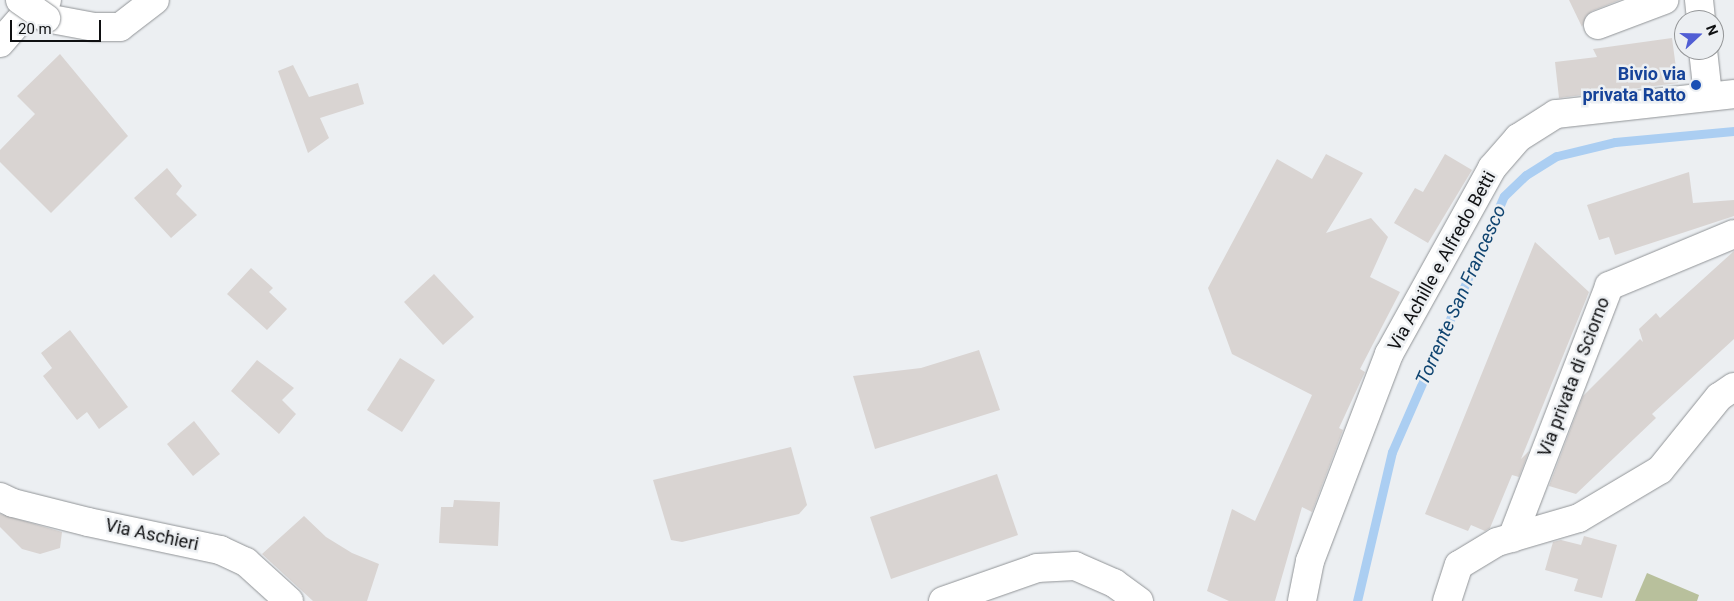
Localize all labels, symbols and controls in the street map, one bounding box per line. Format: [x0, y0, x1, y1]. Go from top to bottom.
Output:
scale bar [12, 10, 104, 42]
north arrow [1674, 10, 1724, 60]
text: 20 m [18, 20, 52, 38]
text: N [1703, 22, 1721, 37]
place label: Bivio via privata Ratto [1582, 64, 1686, 106]
marker: Bivio via privata Ratto [1690, 79, 1702, 91]
street label: Via Achille e Alfredo Betti [1384, 167, 1500, 355]
water label: Torrente San Francesco [1411, 202, 1511, 388]
street label: Via privata di Sciorno [1534, 294, 1614, 460]
street label: Via Aschieri [103, 515, 201, 555]

